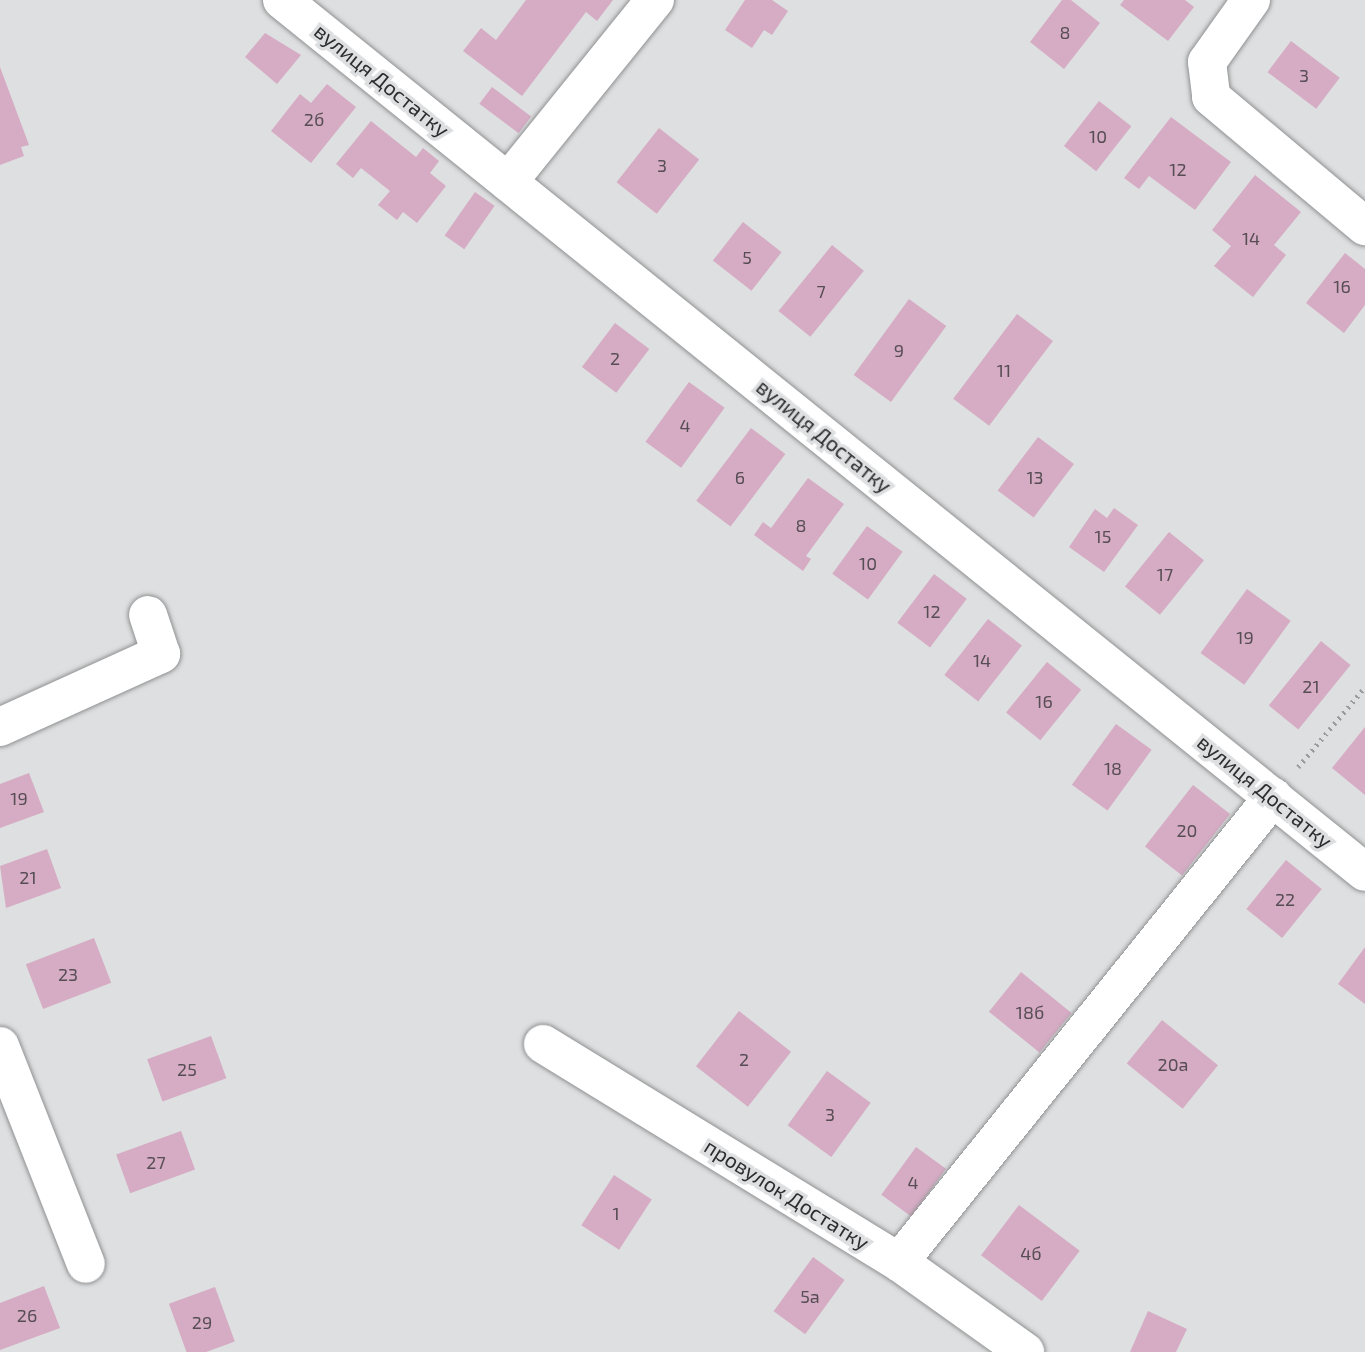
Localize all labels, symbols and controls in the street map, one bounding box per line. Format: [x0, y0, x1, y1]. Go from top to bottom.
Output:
street label: вулиця Достатку [310, 18, 454, 142]
house number: 8 [1060, 21, 1070, 43]
house number: 3 [1299, 64, 1309, 86]
house number: 2б [304, 108, 324, 130]
house number: 10 [1089, 125, 1107, 147]
house number: 3 [657, 154, 667, 176]
house number: 12 [1169, 158, 1187, 180]
house number: 14 [1242, 227, 1260, 249]
house number: 5 [742, 246, 752, 268]
house number: 16 [1333, 275, 1351, 297]
house number: 7 [816, 280, 826, 302]
house number: 9 [894, 339, 904, 361]
house number: 2 [610, 347, 620, 369]
house number: 11 [997, 359, 1011, 381]
street label: вулиця Достатку [752, 374, 896, 498]
house number: 4 [679, 414, 691, 436]
house number: 6 [735, 466, 745, 488]
house number: 13 [1026, 466, 1044, 488]
house number: 8 [796, 514, 806, 536]
house number: 15 [1095, 525, 1111, 547]
house number: 10 [859, 552, 877, 574]
house number: 17 [1157, 563, 1173, 585]
house number: 12 [923, 600, 941, 622]
house number: 19 [1236, 626, 1254, 648]
house number: 14 [973, 649, 991, 671]
house number: 21 [1302, 675, 1320, 697]
house number: 16 [1035, 690, 1053, 712]
street label: вулиця Достатку [1193, 729, 1337, 853]
house number: 18 [1104, 757, 1122, 779]
house number: 19 [10, 787, 28, 809]
house number: 20 [1177, 819, 1197, 841]
house number: 21 [19, 866, 37, 888]
house number: 22 [1275, 888, 1295, 910]
house number: 23 [58, 963, 78, 985]
house number: 18б [1016, 1001, 1044, 1023]
house number: 2 [739, 1048, 749, 1070]
house number: 20а [1158, 1053, 1188, 1075]
house number: 25 [177, 1058, 197, 1080]
house number: 3 [825, 1103, 835, 1125]
street label: провулок Достатку [700, 1133, 874, 1255]
house number: 27 [146, 1151, 166, 1173]
house number: 4 [907, 1171, 919, 1193]
house number: 1 [612, 1202, 620, 1224]
house number: 4б [1020, 1242, 1042, 1264]
house number: 5а [800, 1285, 820, 1307]
house number: 26 [17, 1304, 37, 1326]
house number: 29 [192, 1311, 212, 1333]

